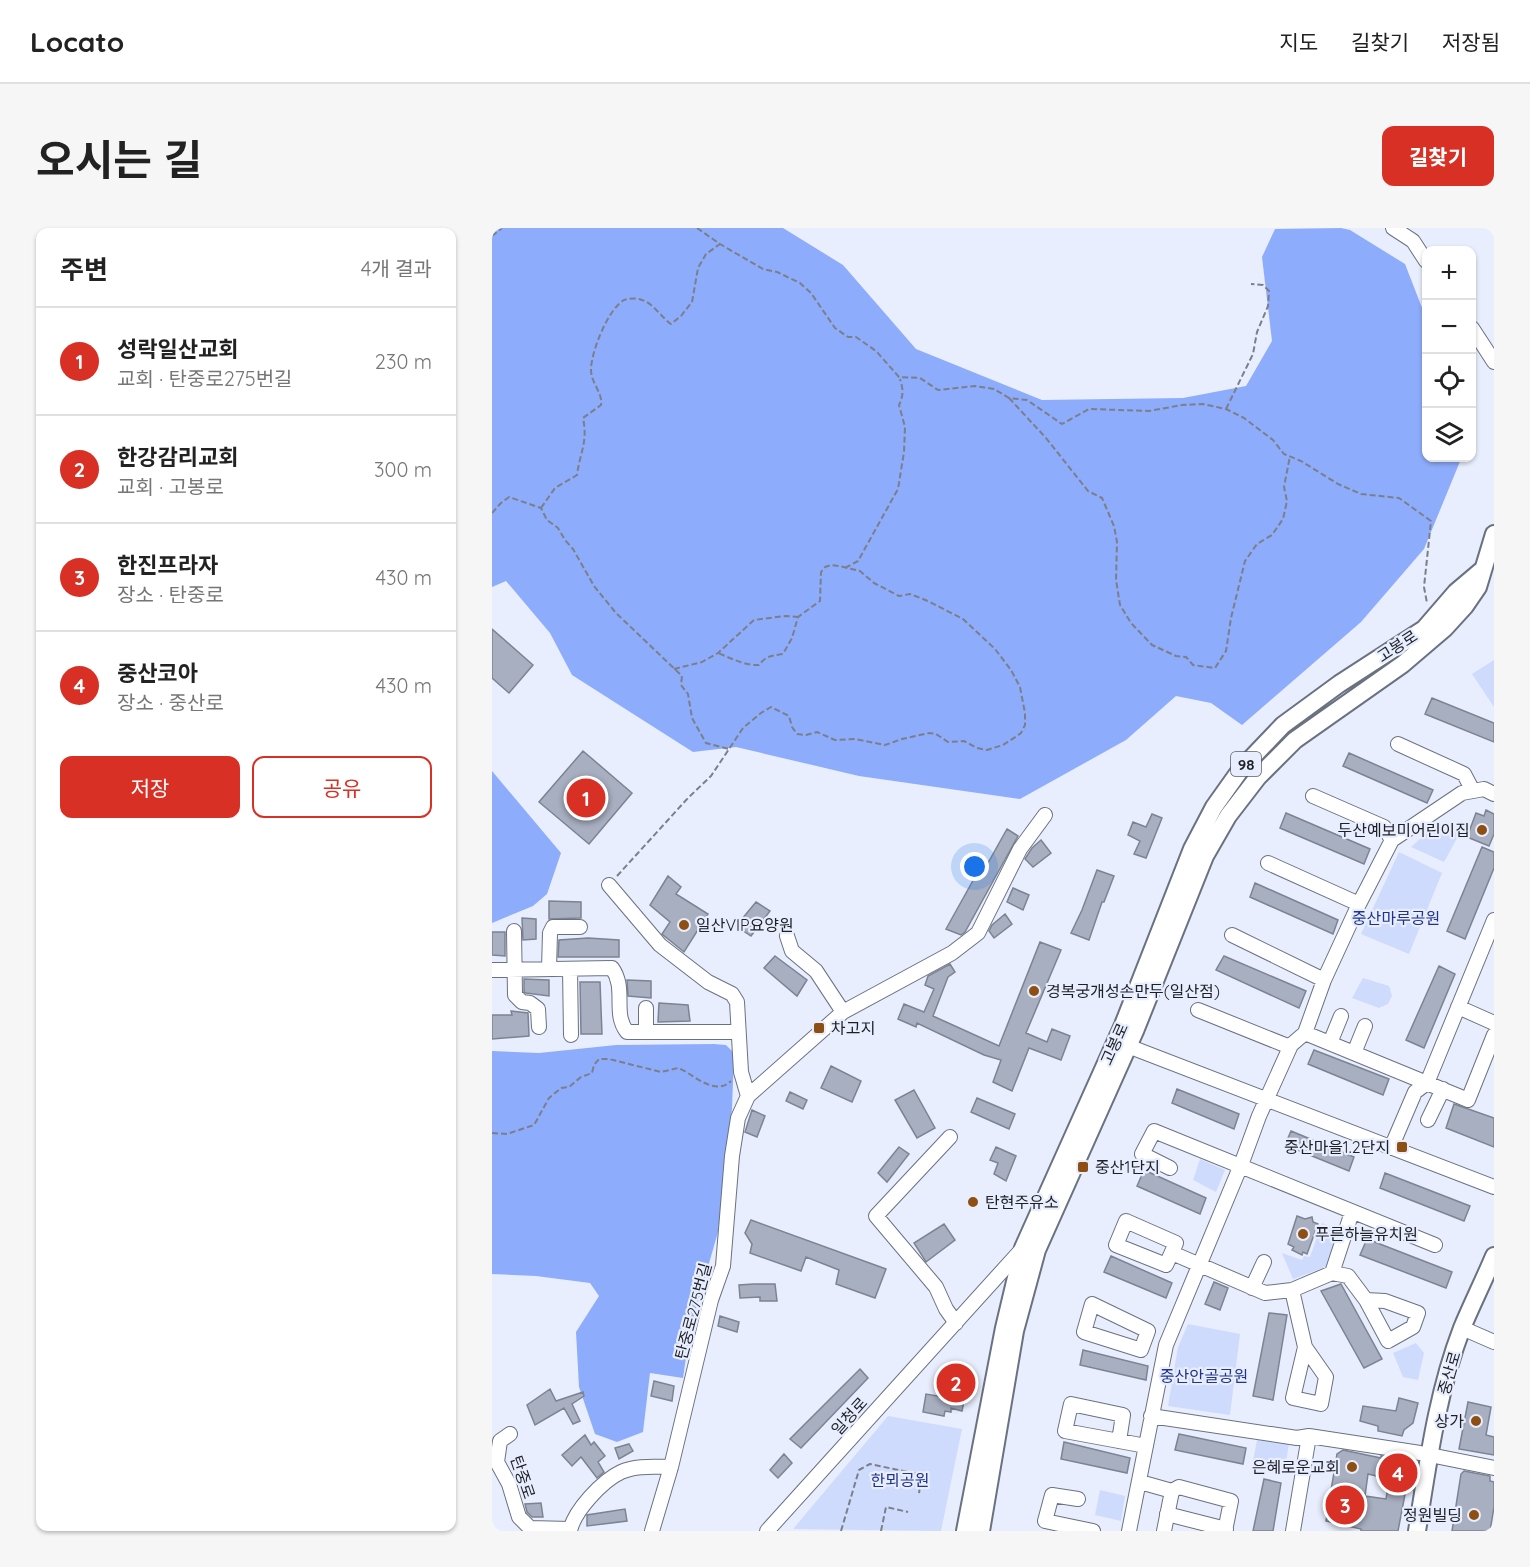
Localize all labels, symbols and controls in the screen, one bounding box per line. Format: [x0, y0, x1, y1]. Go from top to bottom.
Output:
text: Locato [30, 24, 124, 59]
text: 지도 [1279, 29, 1318, 55]
text: 길찾기 [1351, 29, 1409, 55]
text: 저장됨 [1442, 29, 1500, 55]
button: 길찾기 [1382, 126, 1494, 186]
text: 오시는 길 [36, 133, 202, 186]
map controls [1422, 246, 1476, 462]
button: + [1422, 246, 1476, 300]
text: 주변 [60, 253, 108, 286]
text: 4개 결과 [361, 256, 432, 281]
button: − [1422, 300, 1476, 354]
text: 성락일산교회 [117, 335, 238, 363]
text: 1 [76, 349, 83, 374]
text: 230 m [375, 349, 432, 374]
button: locate [1422, 354, 1476, 408]
text: 교회 · 탄중로275번길 [117, 366, 293, 391]
button: layers [1422, 408, 1476, 462]
text: 한강감리교회 [117, 443, 238, 471]
text: 2 [74, 457, 85, 482]
text: 300 m [374, 457, 432, 482]
text: 교회 · 고봉로 [117, 474, 224, 499]
text: 한진프라자 [117, 551, 218, 579]
text: 3 [74, 565, 85, 590]
text: 430 m [375, 565, 432, 590]
text: 장소 · 탄중로 [117, 582, 224, 607]
street label: 고봉로 [1373, 625, 1421, 666]
text: 중산코아 [117, 659, 198, 687]
text: 4 [74, 673, 85, 698]
text: 430 m [375, 673, 432, 698]
text: 장소 · 중산로 [117, 690, 224, 715]
road number: 98 [1231, 752, 1261, 776]
button: 저장 [60, 756, 240, 818]
button: 공유 [252, 756, 432, 818]
pin: 1 [566, 776, 605, 820]
place label: 두산예보미어린이집 [1338, 820, 1470, 840]
marker: 두산예보미어린이집 [1475, 823, 1489, 837]
your location [960, 852, 989, 881]
park label: 중산마루공원 [1352, 908, 1440, 928]
place label: 일산VIP요양원 [696, 915, 794, 935]
marker: 일산VIP요양원 [677, 918, 691, 932]
place label: 경복궁개성손만두(일산점) [1046, 981, 1220, 1001]
marker: 경복궁개성손만두(일산점) [1027, 984, 1041, 998]
place label: 차고지 [831, 1018, 875, 1038]
street label: 고봉로 [1096, 1020, 1132, 1068]
marker: 차고지 [812, 1021, 826, 1035]
place label: 중산마을1.2단지 [1284, 1137, 1390, 1157]
marker: 중산마을1.2단지 [1395, 1140, 1409, 1154]
place label: 중산1단지 [1095, 1157, 1160, 1177]
marker: 중산1단지 [1076, 1160, 1090, 1174]
place label: 탄현주유소 [985, 1192, 1059, 1212]
marker: 탄현주유소 [966, 1195, 980, 1209]
place label: 푸른하늘유치원 [1315, 1224, 1418, 1244]
marker: 푸른하늘유치원 [1296, 1227, 1310, 1241]
street label: 탄중로275번길 [671, 1261, 715, 1361]
street label: 중산로 [1433, 1349, 1465, 1397]
pin: 2 [936, 1360, 976, 1406]
park label: 중산안골공원 [1160, 1366, 1248, 1386]
street label: 일청로 [827, 1393, 871, 1439]
place label: 상가 [1435, 1411, 1464, 1431]
marker: 상가 [1469, 1414, 1483, 1428]
pin: 4 [1378, 1450, 1418, 1496]
street label: 탄중로 [506, 1453, 540, 1501]
place label: 은혜로운교회 [1252, 1457, 1340, 1477]
marker: 은혜로운교회 [1345, 1460, 1359, 1474]
park label: 한뫼공원 [871, 1470, 929, 1490]
pin: 3 [1326, 1482, 1364, 1528]
place label: 정원빌딩 [1403, 1505, 1462, 1525]
marker: 정원빌딩 [1467, 1508, 1481, 1522]

